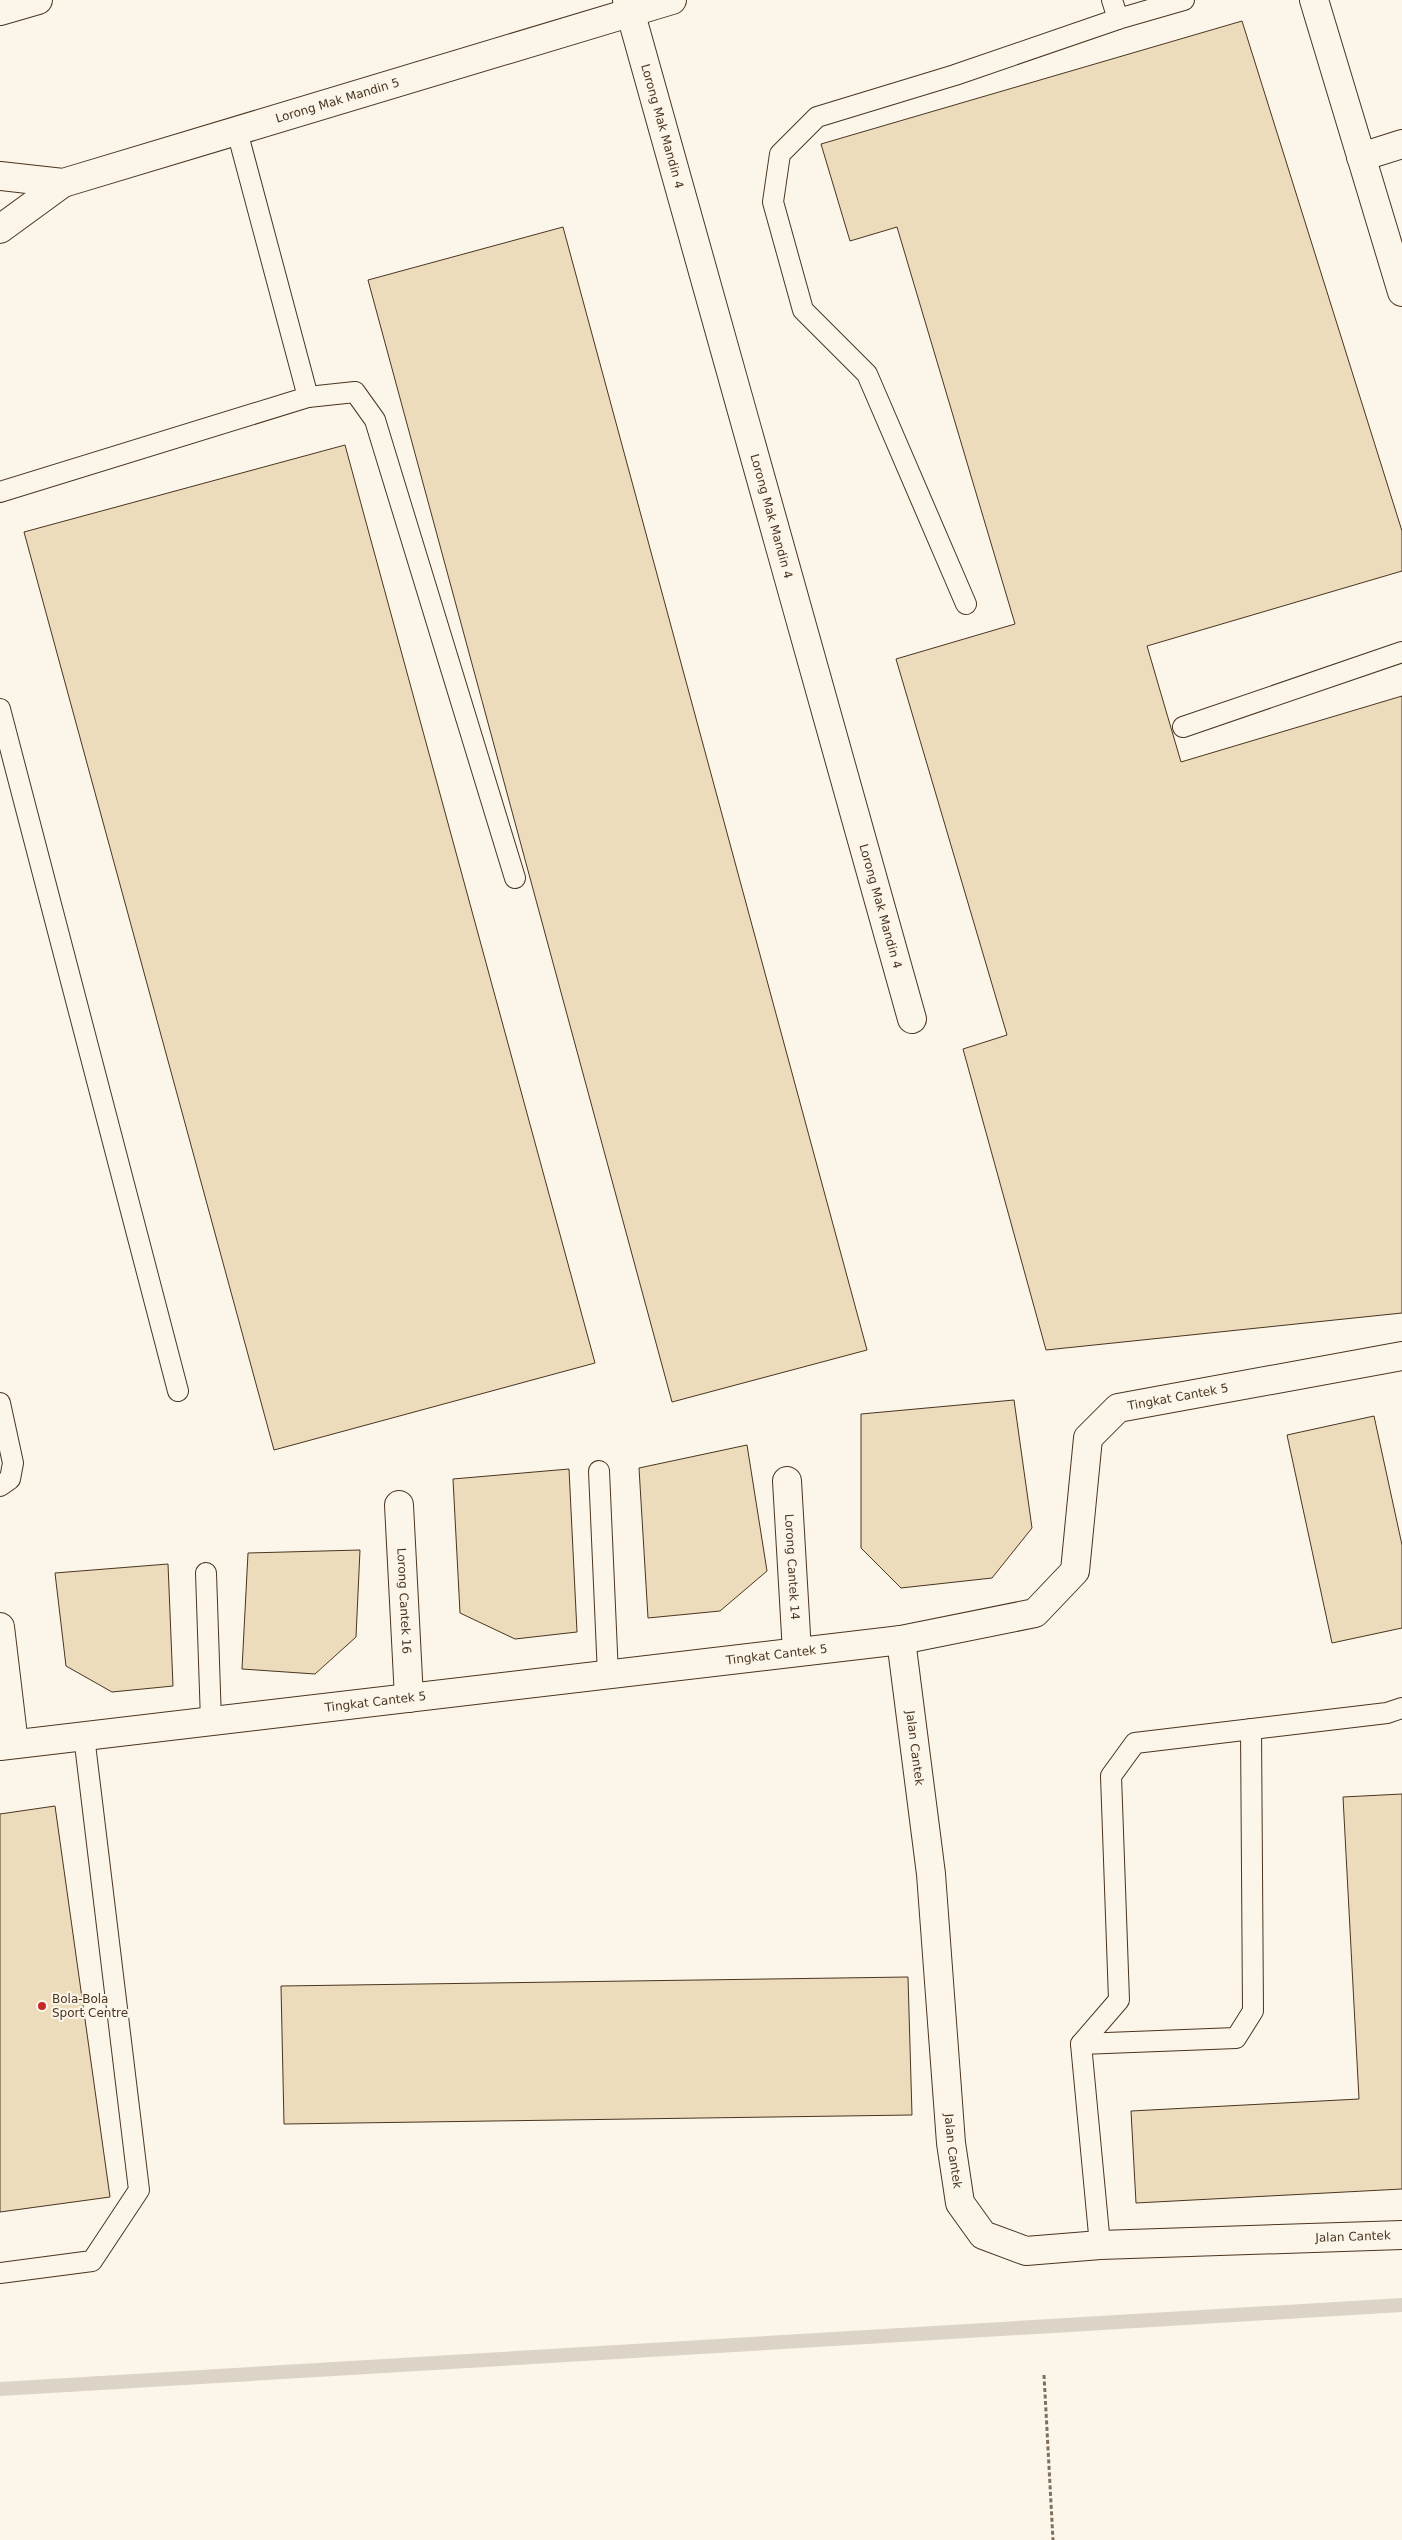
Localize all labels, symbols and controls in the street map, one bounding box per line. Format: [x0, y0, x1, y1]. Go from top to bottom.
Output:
street label: Lorong Mak Mandin 4 [638, 62, 686, 190]
street label: Lorong Mak Mandin 5 [274, 75, 401, 126]
street label: Lorong Mak Mandin 4 [747, 452, 795, 580]
street label: Lorong Mak Mandin 4 [856, 842, 905, 970]
street label: Tingkat Cantek 5 [1126, 1381, 1230, 1413]
street label: Lorong Cantek 14 [782, 1513, 802, 1620]
street label: Lorong Cantek 16 [394, 1547, 414, 1654]
street label: Tingkat Cantek 5 [724, 1642, 828, 1668]
street label: Tingkat Cantek 5 [323, 1689, 427, 1715]
street label: Jalan Cantek [903, 1709, 927, 1786]
place label: Bola-Bola Sport Centre [52, 1992, 128, 2020]
marker: Bola-Bola Sport Centre [36, 2000, 48, 2012]
street label: Jalan Cantek [942, 2112, 965, 2190]
street label: Jalan Cantek [1314, 2228, 1391, 2245]

